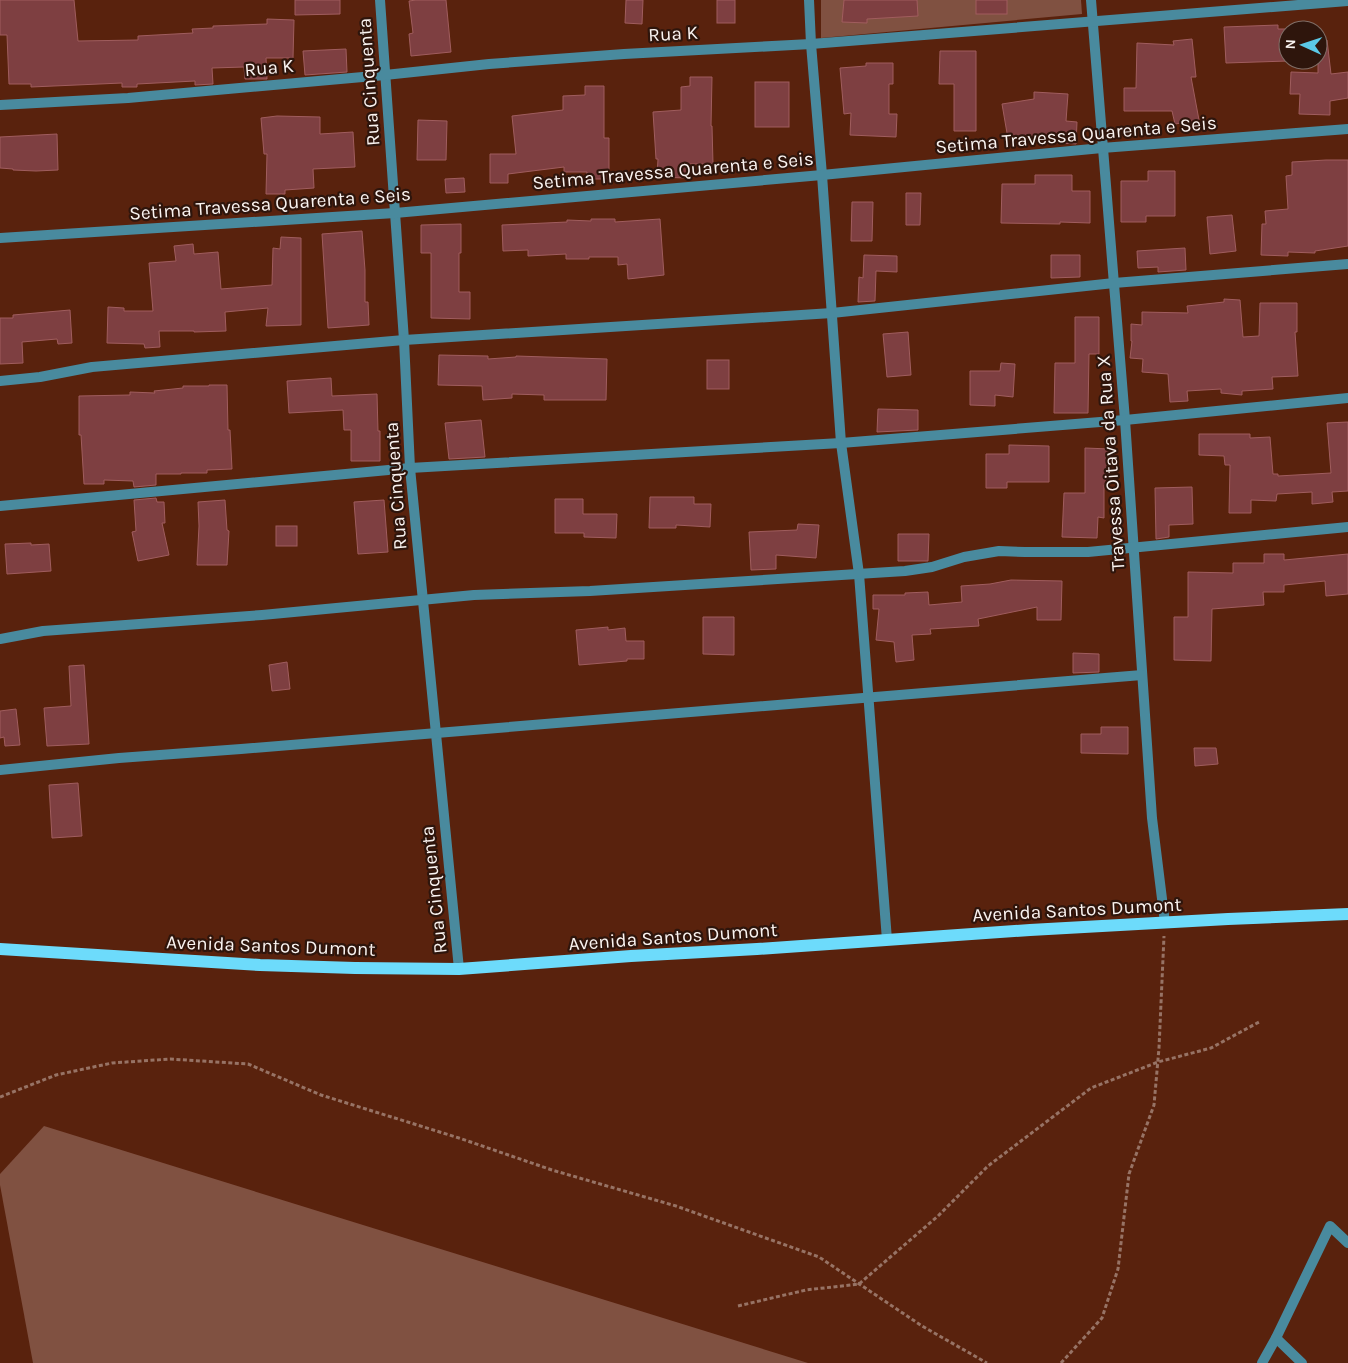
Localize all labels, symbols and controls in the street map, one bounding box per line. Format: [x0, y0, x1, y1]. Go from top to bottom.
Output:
street label: Rua Cinquenta [354, 17, 384, 147]
north arrow [1278, 20, 1328, 70]
street label: Rua K [648, 22, 699, 46]
text: N [1282, 39, 1299, 50]
street label: Rua K [243, 55, 295, 81]
street label: Setima Travessa Quarenta e Seis [935, 112, 1218, 158]
street label: Setima Travessa Quarenta e Seis [532, 148, 815, 194]
street label: Setima Travessa Quarenta e Seis [129, 183, 412, 225]
street label: Travessa Oitava da Rua X [1092, 354, 1130, 572]
street label: Rua Cinquenta [381, 421, 411, 551]
street label: Rua Cinquenta [416, 825, 452, 955]
street label: Avenida Santos Dumont [972, 894, 1182, 926]
street label: Avenida Santos Dumont [568, 919, 778, 955]
street label: Avenida Santos Dumont [166, 931, 376, 961]

